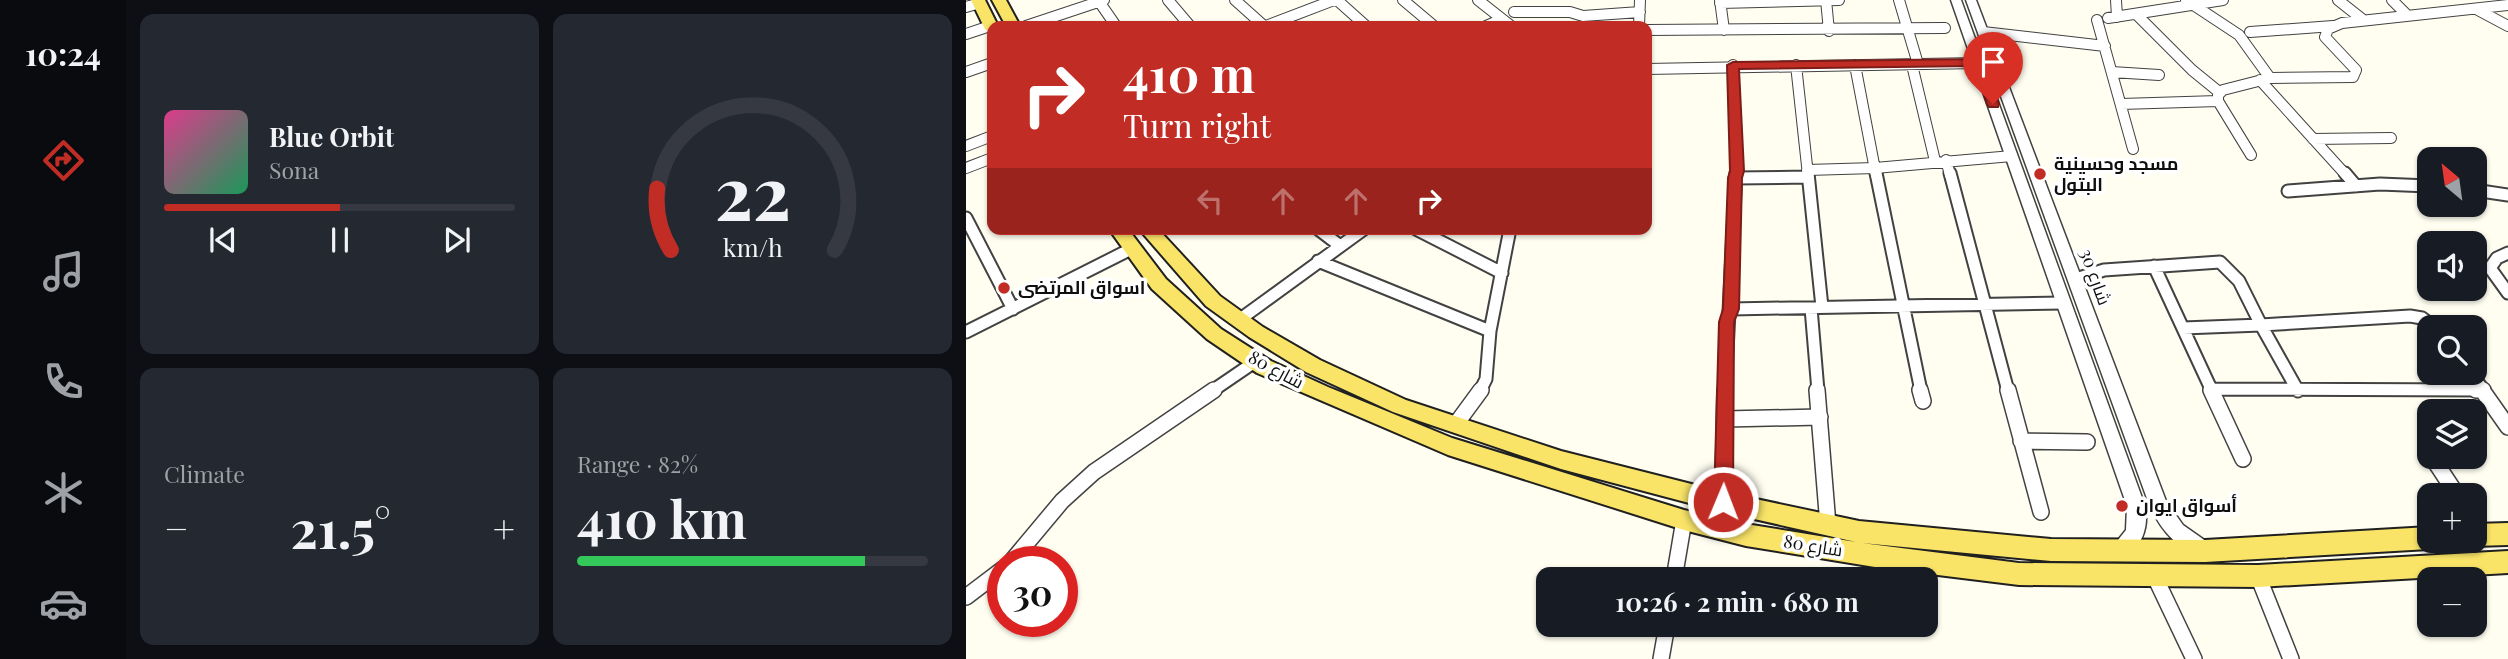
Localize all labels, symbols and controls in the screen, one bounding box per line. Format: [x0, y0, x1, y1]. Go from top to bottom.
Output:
text: 10:24 [25, 31, 101, 74]
pin [1963, 32, 2023, 104]
text: 410 m [1123, 40, 1255, 105]
icon: arrive [1974, 43, 2012, 81]
icon: right [1008, 49, 1099, 140]
text: Turn right [1123, 103, 1271, 146]
text: Blue Orbit [269, 119, 394, 154]
icon: directions [39, 136, 88, 185]
text: 22 [714, 142, 791, 239]
north arrow [2417, 147, 2487, 217]
map controls [2417, 147, 2487, 637]
place label: مسجد وحسينية البتول [2054, 151, 2179, 196]
text: Sona [269, 154, 319, 185]
marker: مسجد وحسينية البتول [2032, 166, 2048, 182]
icon: left [1191, 182, 1229, 220]
icon: ahead [1264, 182, 1302, 220]
icon: ahead [1337, 182, 1375, 220]
icon: right [1410, 182, 1448, 220]
icon: previous [204, 221, 242, 259]
icon: pause [321, 221, 359, 259]
icon: next [438, 221, 476, 259]
text: km/h [723, 230, 783, 263]
button: sound [2417, 231, 2487, 301]
street label: شارع 30 [2074, 245, 2117, 308]
icon: music [39, 247, 88, 296]
place label: اسواق المرتضى [1018, 275, 1145, 299]
marker: اسواق المرتضى [996, 280, 1012, 296]
button: search [2417, 315, 2487, 385]
street label: شارع 80 [1244, 345, 1308, 395]
icon: phone [39, 357, 88, 406]
button: layers [2417, 399, 2487, 469]
text: Range · 82% [577, 448, 698, 479]
text: Climate [164, 458, 245, 489]
position arrow [1686, 465, 1760, 539]
icon: climate [39, 468, 88, 517]
text: 410 km [577, 483, 747, 552]
button: + [2417, 483, 2487, 553]
text: 21.5° [291, 493, 391, 562]
place label: أسواق ايوان [2136, 493, 2237, 517]
marker: أسواق ايوان [2114, 498, 2130, 514]
text: − [164, 502, 189, 553]
text: + [493, 502, 515, 553]
street label: شارع 80 [1782, 529, 1844, 563]
speed limit sign: 30 [987, 546, 1078, 637]
button: − [2417, 567, 2487, 637]
icon: car [39, 579, 88, 628]
text: 10:26 · 2 min · 680 m [1615, 584, 1859, 619]

